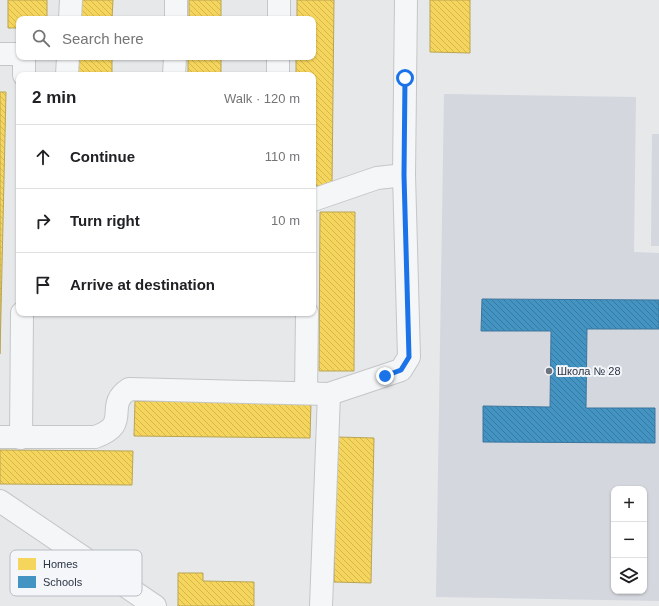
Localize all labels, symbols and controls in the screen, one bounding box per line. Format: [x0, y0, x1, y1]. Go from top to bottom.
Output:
search box [16, 16, 316, 60]
icon: search [30, 27, 52, 49]
text: Search here [62, 30, 144, 47]
route start [396, 69, 414, 87]
text: 2 min [32, 88, 76, 107]
text: Walk · 120 m [224, 91, 300, 106]
icon: ahead [32, 146, 54, 168]
text: Continue [70, 148, 135, 165]
text: 110 m [265, 149, 300, 164]
icon: right [32, 210, 54, 232]
text: Turn right [70, 212, 140, 229]
text: 10 m [271, 213, 300, 228]
icon: arrive [32, 274, 54, 296]
text: Arrive at destination [70, 276, 215, 293]
place label: Школа № 28 [557, 365, 621, 377]
marker: Школа № 28 [544, 366, 554, 376]
route end [376, 367, 394, 385]
map controls [611, 486, 647, 594]
button: + [611, 486, 647, 522]
button: − [611, 522, 647, 558]
legend [10, 550, 142, 596]
text: Homes [43, 558, 78, 570]
button: layers [611, 558, 647, 594]
text: Schools [43, 576, 83, 588]

